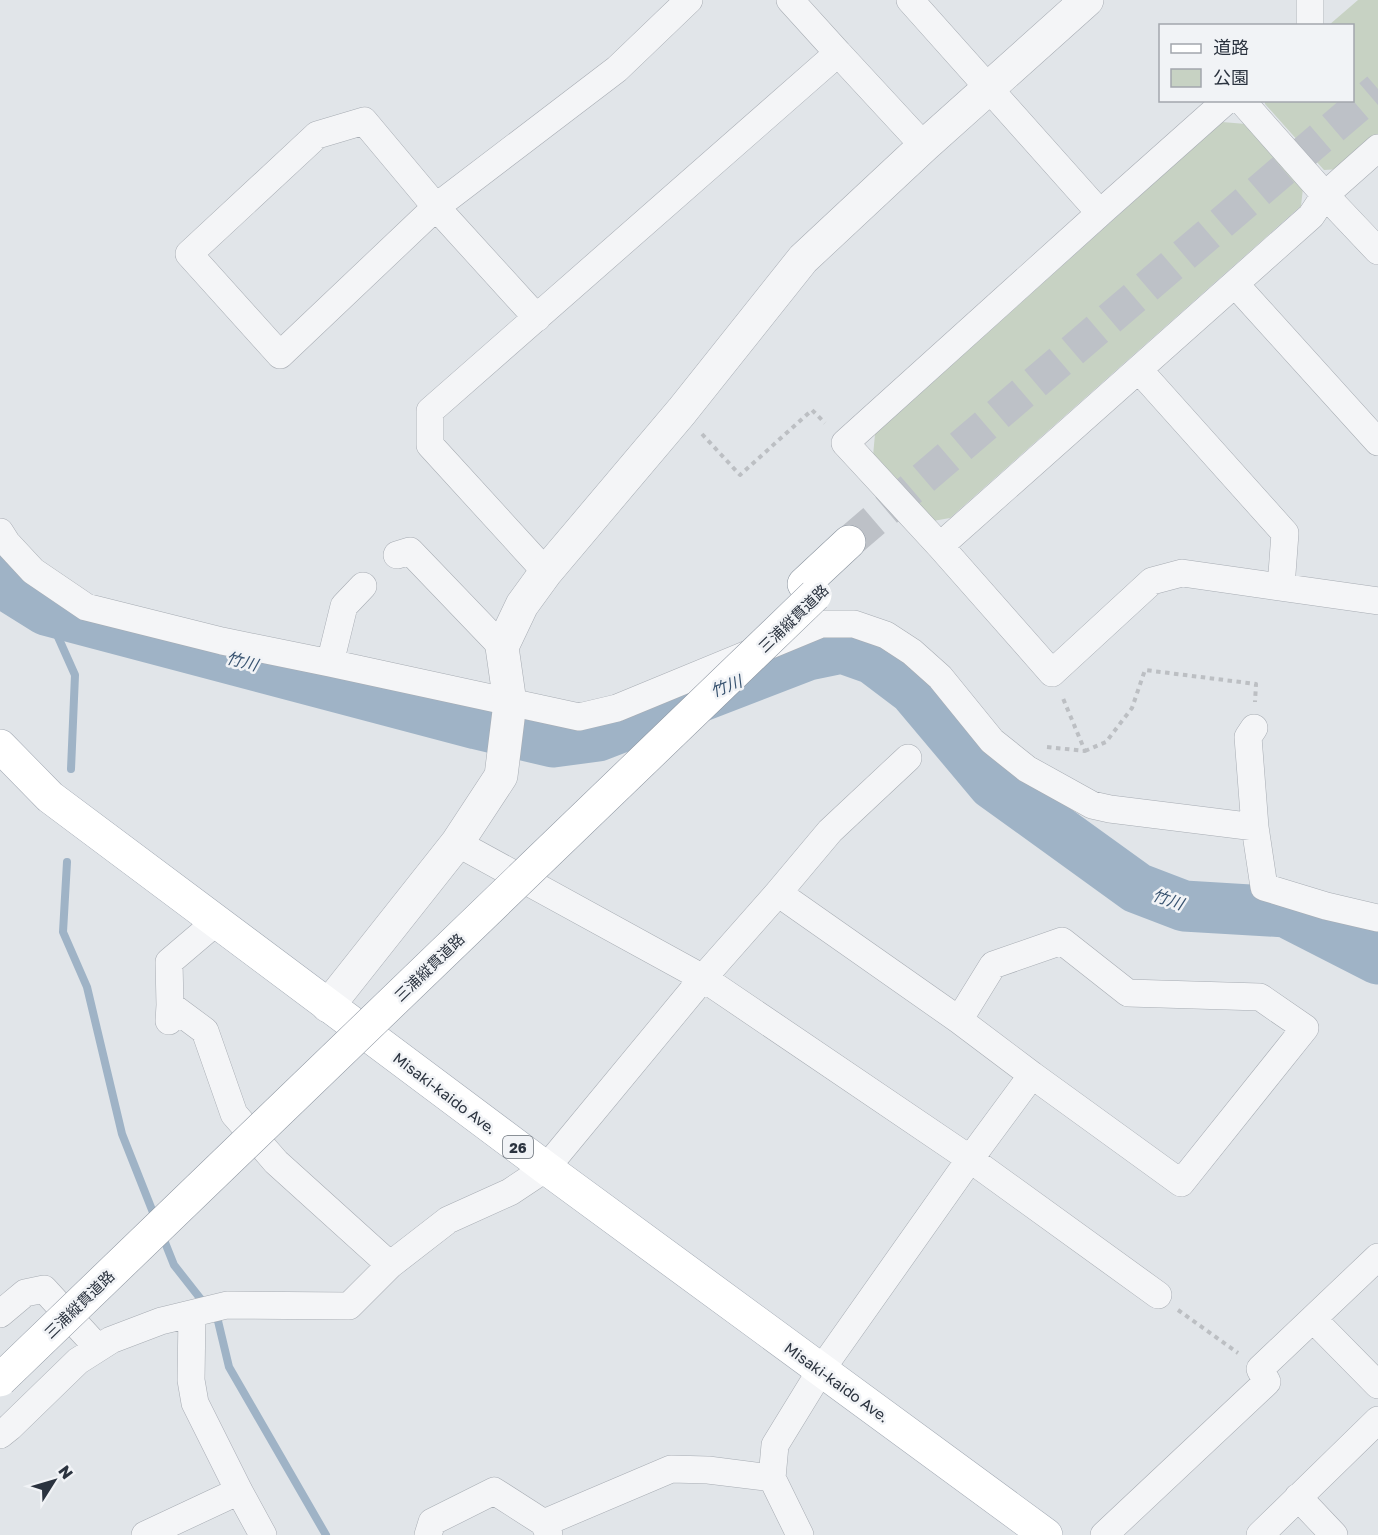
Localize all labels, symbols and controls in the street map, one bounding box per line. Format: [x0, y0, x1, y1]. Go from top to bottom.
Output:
legend [1159, 24, 1354, 102]
text: 道路 [1213, 36, 1249, 58]
text: 公園 [1213, 66, 1249, 88]
street label: 三浦縦貫道路 [754, 580, 832, 656]
water label: 竹川 [224, 647, 262, 675]
water label: 竹川 [707, 670, 746, 701]
water label: 竹川 [1150, 884, 1188, 914]
street label: 三浦縦貫道路 [390, 929, 468, 1005]
street label: Misaki-kaido Ave. [390, 1048, 500, 1138]
road number: 26 [503, 1136, 533, 1158]
street label: 三浦縦貫道路 [40, 1266, 118, 1342]
street label: Misaki-kaido Ave. [781, 1338, 893, 1426]
north arrow [24, 1451, 84, 1511]
text: N [54, 1461, 78, 1483]

